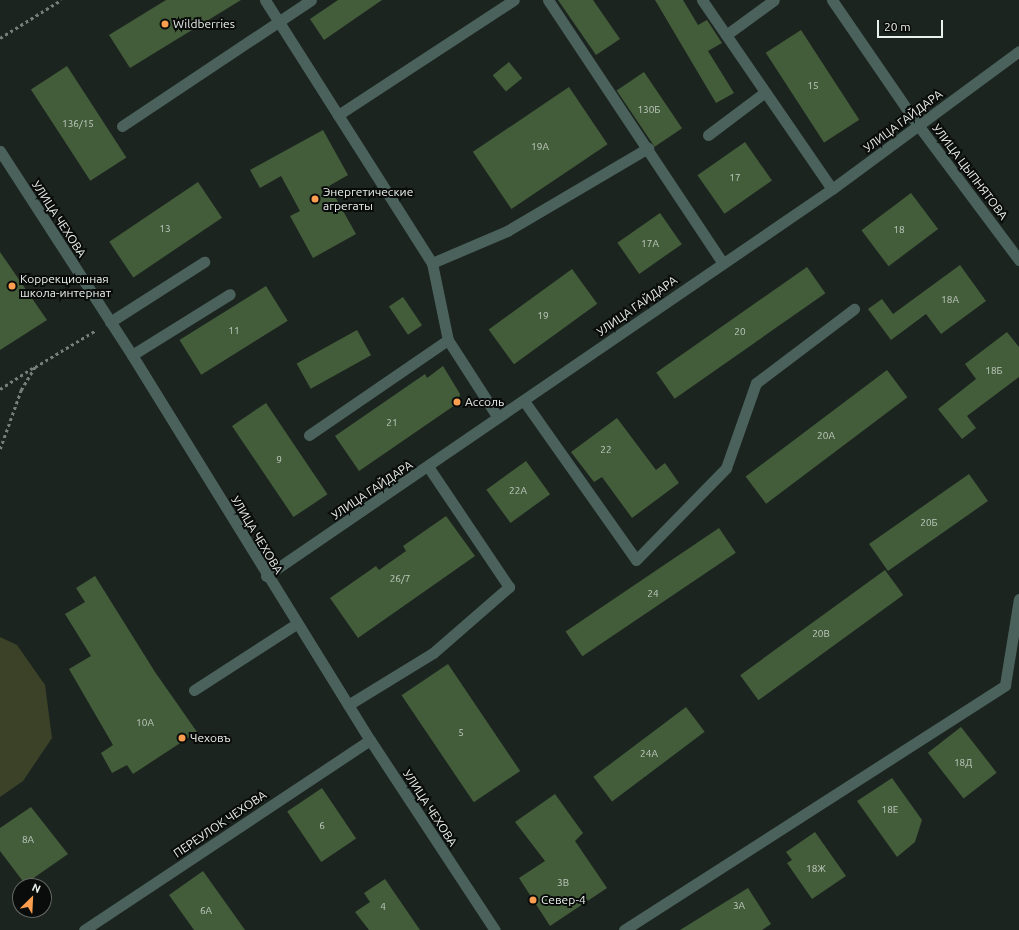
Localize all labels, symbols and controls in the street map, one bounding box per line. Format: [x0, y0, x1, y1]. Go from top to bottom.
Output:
scale bar [879, 12, 945, 38]
place label: Wildberries [173, 17, 235, 31]
marker: Wildberries [160, 19, 170, 29]
text: 20 m [884, 20, 911, 33]
house number: 15 [807, 80, 819, 92]
street label: УЛИЦА ГАЙДАРА [861, 87, 945, 155]
house number: 130Б [637, 104, 661, 116]
house number: 136/15 [62, 118, 94, 130]
street label: УЛИЦА ЦЫПНЯТОВА [929, 121, 1011, 223]
house number: 19А [531, 141, 549, 153]
house number: 17 [729, 172, 741, 184]
street label: УЛИЦА ЧЕХОВА [29, 178, 89, 260]
place label: Энергетические агрегаты [323, 185, 413, 213]
marker: Энергетические агрегаты [310, 194, 320, 204]
house number: 13 [159, 223, 171, 235]
house number: 18 [893, 224, 905, 236]
house number: 17А [641, 238, 659, 250]
place label: Коррекционная школа-интернат [20, 272, 111, 300]
street label: УЛИЦА ГАЙДАРА [594, 273, 680, 339]
marker: Коррекционная школа-интернат [7, 281, 17, 291]
house number: 18А [941, 294, 959, 306]
house number: 19 [537, 310, 549, 322]
house number: 11 [228, 325, 240, 337]
house number: 20 [734, 326, 746, 338]
house number: 18Б [985, 365, 1003, 377]
place label: Ассоль [465, 395, 504, 409]
marker: Ассоль [452, 397, 462, 407]
house number: 21 [386, 417, 398, 429]
house number: 20А [817, 430, 835, 442]
house number: 22 [600, 444, 612, 456]
house number: 9 [276, 454, 282, 466]
street label: УЛИЦА ГАЙДАРА [329, 457, 415, 523]
house number: 22А [509, 485, 527, 497]
street label: УЛИЦА ЧЕХОВА [228, 493, 286, 577]
house number: 20Б [920, 517, 938, 529]
house number: 26/7 [390, 573, 410, 585]
house number: 24 [647, 588, 659, 600]
house number: 20В [812, 628, 830, 640]
house number: 10А [136, 717, 154, 729]
house number: 5 [458, 727, 464, 739]
place label: Чеховъ [190, 731, 231, 745]
marker: Чеховъ [177, 733, 187, 743]
house number: 24А [640, 748, 658, 760]
house number: 18Д [954, 757, 972, 769]
street label: УЛИЦА ЧЕХОВА [400, 767, 460, 849]
street label: ПЕРЕУЛОК ЧЕХОВА [171, 788, 269, 860]
house number: 18Е [882, 804, 898, 816]
house number: 6 [319, 820, 325, 832]
house number: 8А [22, 834, 34, 846]
house number: 18Ж [806, 863, 826, 875]
house number: 3В [557, 877, 569, 889]
north arrow [12, 878, 52, 918]
text: N [30, 881, 43, 895]
place label: Север-4 [541, 893, 586, 907]
marker: Север-4 [528, 895, 538, 905]
house number: 3А [733, 900, 745, 912]
house number: 4 [380, 901, 386, 913]
house number: 6А [200, 905, 212, 917]

